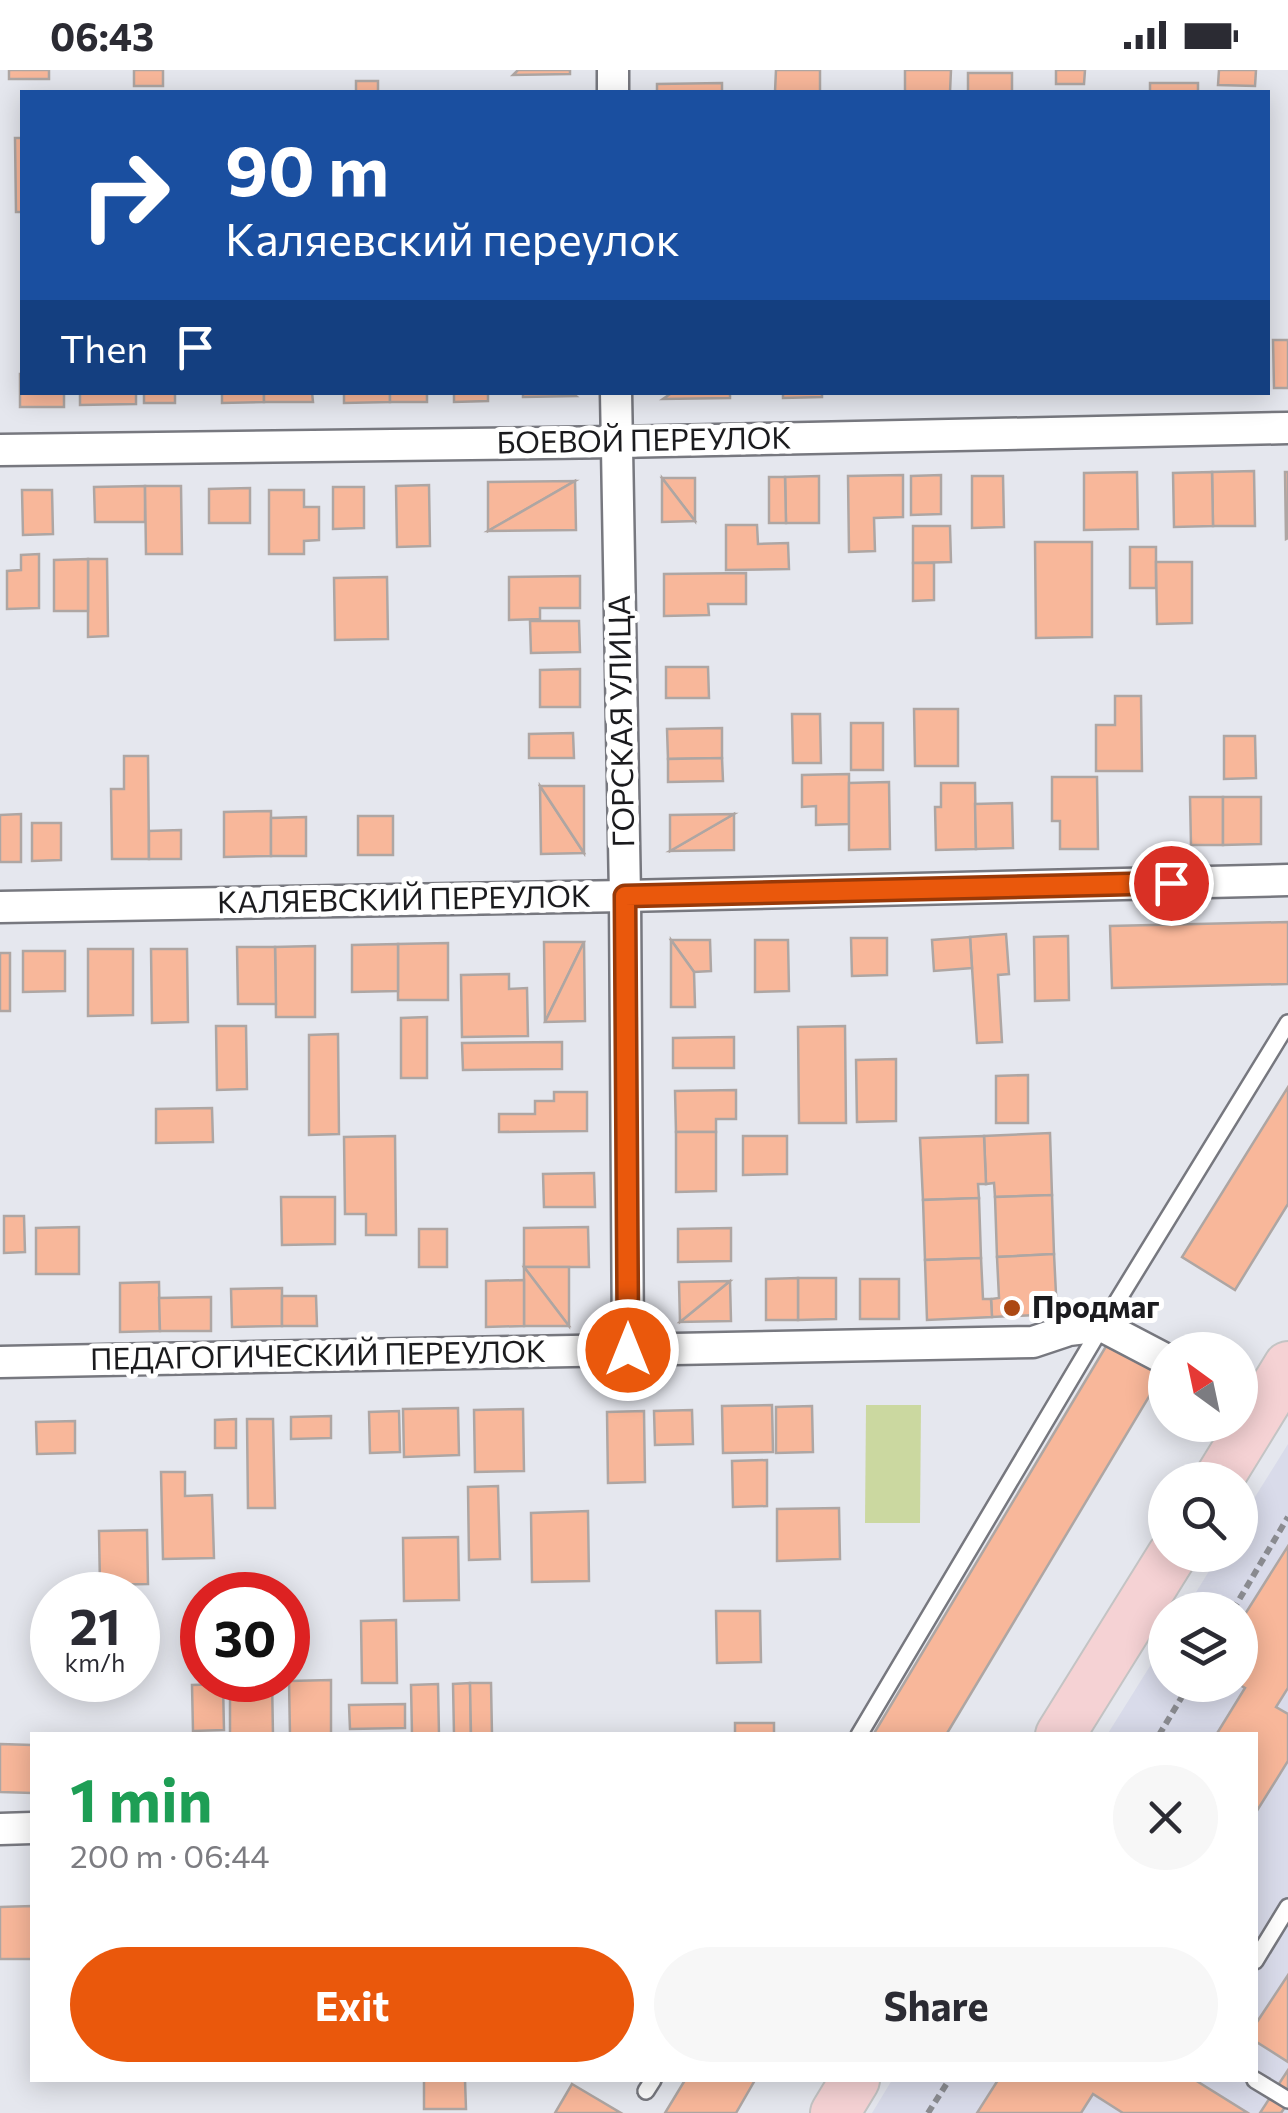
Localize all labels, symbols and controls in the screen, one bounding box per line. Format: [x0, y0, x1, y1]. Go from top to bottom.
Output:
text: 06:43 [50, 12, 154, 59]
text: 90 m [225, 125, 389, 210]
icon: right [60, 130, 190, 260]
text: Каляевский переулок [225, 210, 680, 265]
icon: arrive [168, 320, 223, 375]
text: Then [60, 324, 148, 371]
street label: БОЕВОЙ ПЕРЕУЛОК [496, 417, 792, 460]
street label: ГОРСКАЯ УЛИЦА [599, 594, 640, 848]
pin [1129, 841, 1214, 926]
icon: arrive [1144, 856, 1199, 911]
street label: КАЛЯЕВСКИЙ ПЕРЕУЛОК [217, 876, 591, 919]
place label: Продмаг [1032, 1287, 1159, 1324]
marker: Продмаг [1001, 1297, 1023, 1319]
position arrow [576, 1298, 680, 1402]
street label: ПЕДАГОГИЧЕСКИЙ ПЕРЕУЛОК [90, 1331, 546, 1376]
north arrow [1148, 1332, 1258, 1442]
map controls [1148, 1332, 1258, 1702]
button: search [1148, 1462, 1258, 1572]
speed limit sign: 30 [180, 1572, 310, 1702]
button: layers [1148, 1592, 1258, 1702]
text: 21 [69, 1594, 121, 1655]
text: km/h [65, 1647, 125, 1677]
text: 1 min [70, 1761, 212, 1834]
button: close [1113, 1765, 1218, 1870]
text: 200 m · 06:44 [70, 1835, 270, 1875]
button: Exit [70, 1947, 634, 2062]
button: Share [654, 1947, 1218, 2062]

